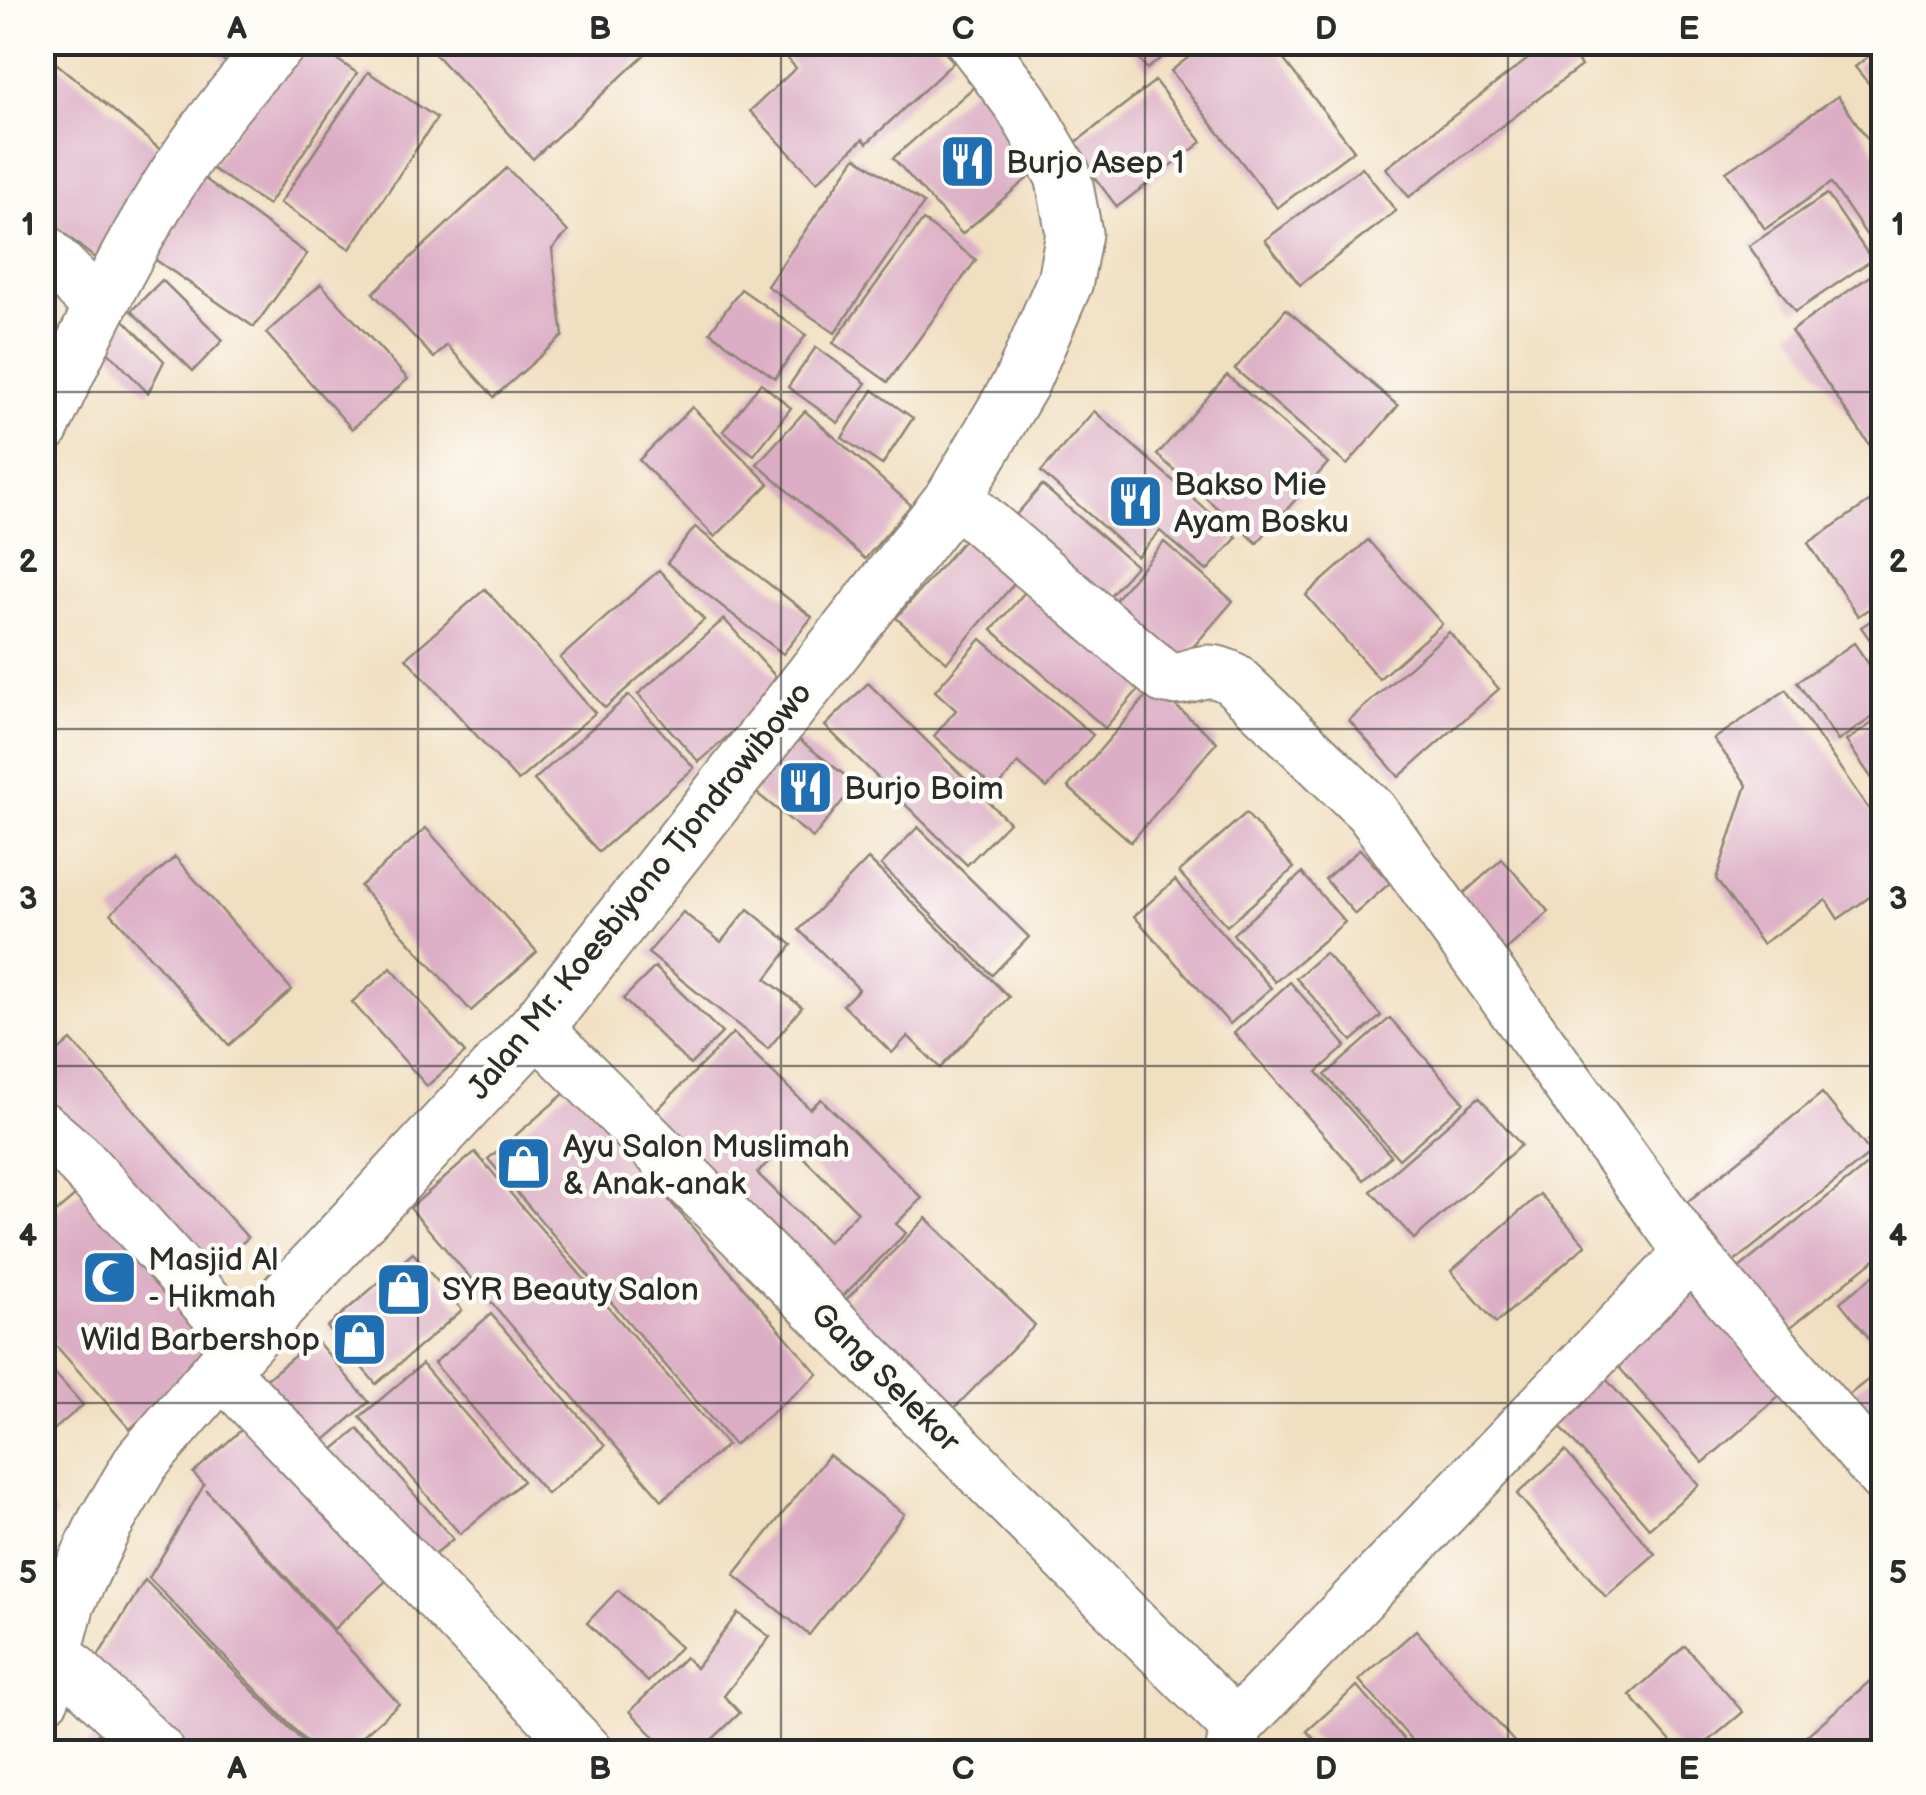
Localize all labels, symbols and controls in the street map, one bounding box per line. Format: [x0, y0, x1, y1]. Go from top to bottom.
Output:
text: A [226, 10, 247, 49]
text: B [589, 10, 611, 49]
text: C [952, 10, 974, 49]
text: D [1315, 10, 1337, 49]
text: E [1679, 10, 1699, 49]
restaurant icon: Burjo Asep 1 [937, 132, 997, 192]
place label: Burjo Asep 1 [1006, 144, 1185, 183]
text: 1 [21, 206, 35, 245]
text: 1 [1891, 206, 1905, 245]
place label: Bakso Mie Ayam Bosku [1174, 466, 1349, 542]
restaurant icon: Bakso Mie Ayam Bosku [1105, 472, 1165, 532]
text: 2 [18, 543, 38, 582]
text: 2 [1888, 543, 1908, 582]
street label: Jalan Mr. Koesbiyono Tjondrowibowo [459, 674, 821, 1108]
restaurant icon: Burjo Boim [775, 758, 835, 818]
place label: Burjo Boim [844, 770, 1004, 809]
text: 3 [19, 880, 37, 919]
text: 3 [1889, 880, 1907, 919]
place label: Ayu Salon Muslimah & Anak-anak [563, 1128, 850, 1204]
shop icon: Ayu Salon Muslimah & Anak-anak [494, 1134, 554, 1194]
text: 4 [19, 1217, 38, 1256]
text: 4 [1889, 1217, 1908, 1256]
place label: Masjid Al - Hikmah [148, 1241, 278, 1317]
mosque icon: Masjid Al - Hikmah [79, 1247, 139, 1307]
shop icon: SYR Beauty Salon [373, 1259, 433, 1319]
place label: SYR Beauty Salon [442, 1271, 699, 1310]
street label: Gang Selekor [802, 1295, 968, 1461]
shop icon: Wild Barbershop [329, 1309, 389, 1369]
place label: Wild Barbershop [81, 1321, 320, 1360]
text: 5 [19, 1554, 37, 1593]
text: 5 [1889, 1554, 1907, 1593]
text: A [226, 1750, 247, 1789]
text: B [589, 1750, 611, 1789]
text: C [952, 1750, 974, 1789]
text: D [1315, 1750, 1337, 1789]
text: E [1679, 1750, 1699, 1789]

